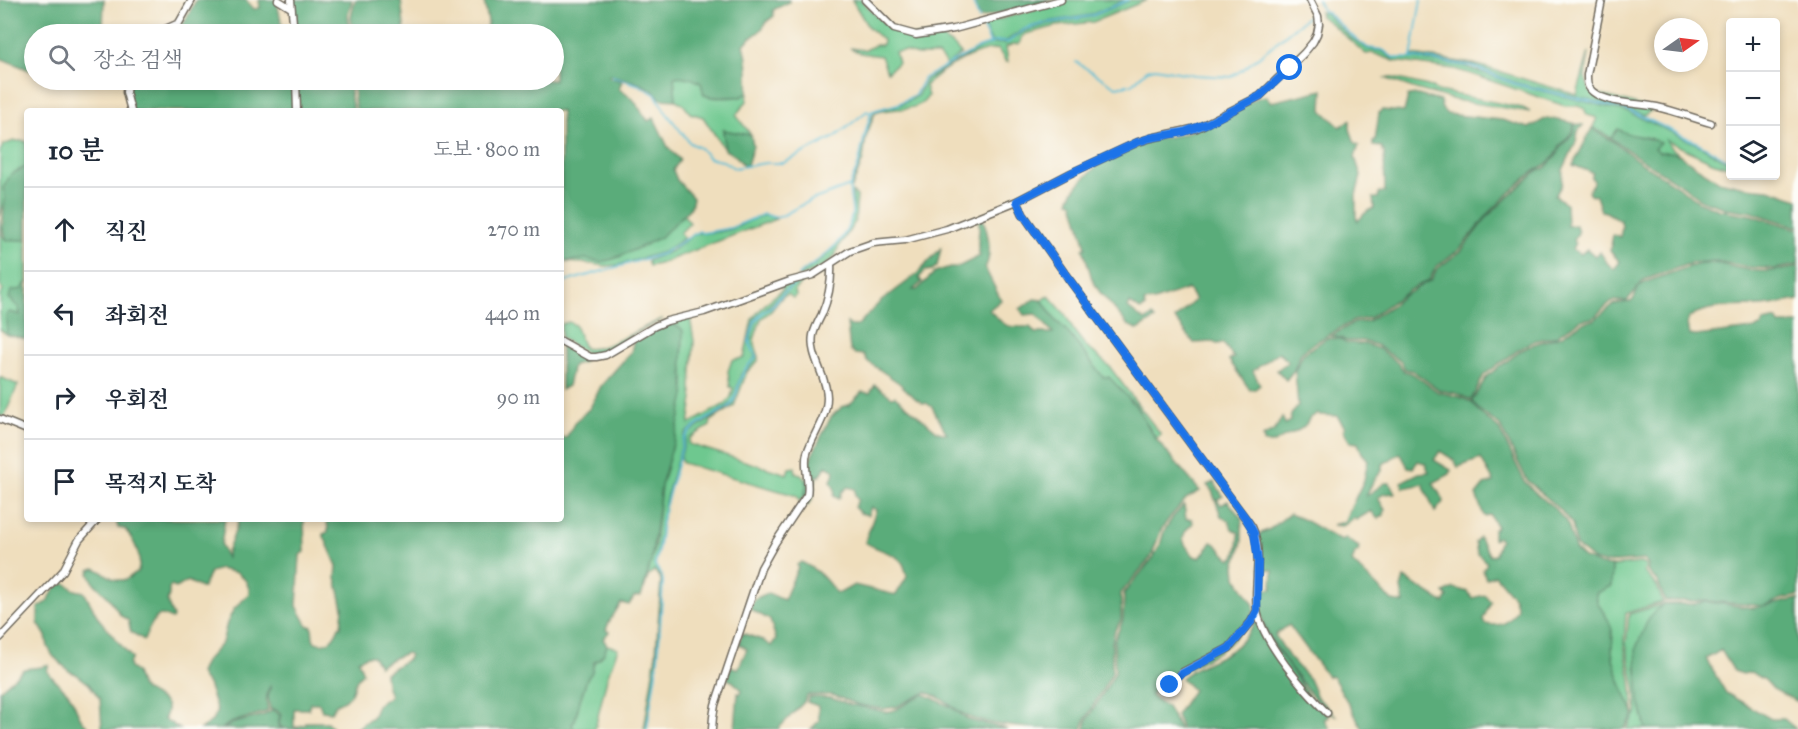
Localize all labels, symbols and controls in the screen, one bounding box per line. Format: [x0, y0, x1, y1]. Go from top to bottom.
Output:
north arrow [1654, 18, 1708, 72]
map controls [1726, 18, 1780, 180]
button: + [1726, 18, 1780, 72]
search box [24, 24, 564, 90]
icon: search [45, 41, 78, 74]
text: 장소 검색 [93, 46, 183, 73]
route start [1276, 54, 1302, 80]
button: − [1726, 72, 1780, 126]
button: layers [1726, 126, 1780, 180]
text: 10 분 [48, 134, 104, 166]
text: 도보 · 800 m [433, 137, 540, 161]
icon: ahead [48, 213, 81, 246]
text: 270 m [487, 217, 540, 241]
text: 직진 [105, 218, 148, 245]
icon: left [48, 297, 81, 330]
text: 440 m [485, 301, 540, 325]
text: 좌회전 [105, 302, 169, 329]
icon: right [48, 381, 81, 414]
text: 90 m [497, 385, 540, 409]
text: 우회전 [105, 386, 169, 413]
icon: arrive [48, 465, 81, 498]
text: 목적지 도착 [105, 470, 216, 497]
route end [1156, 671, 1182, 697]

